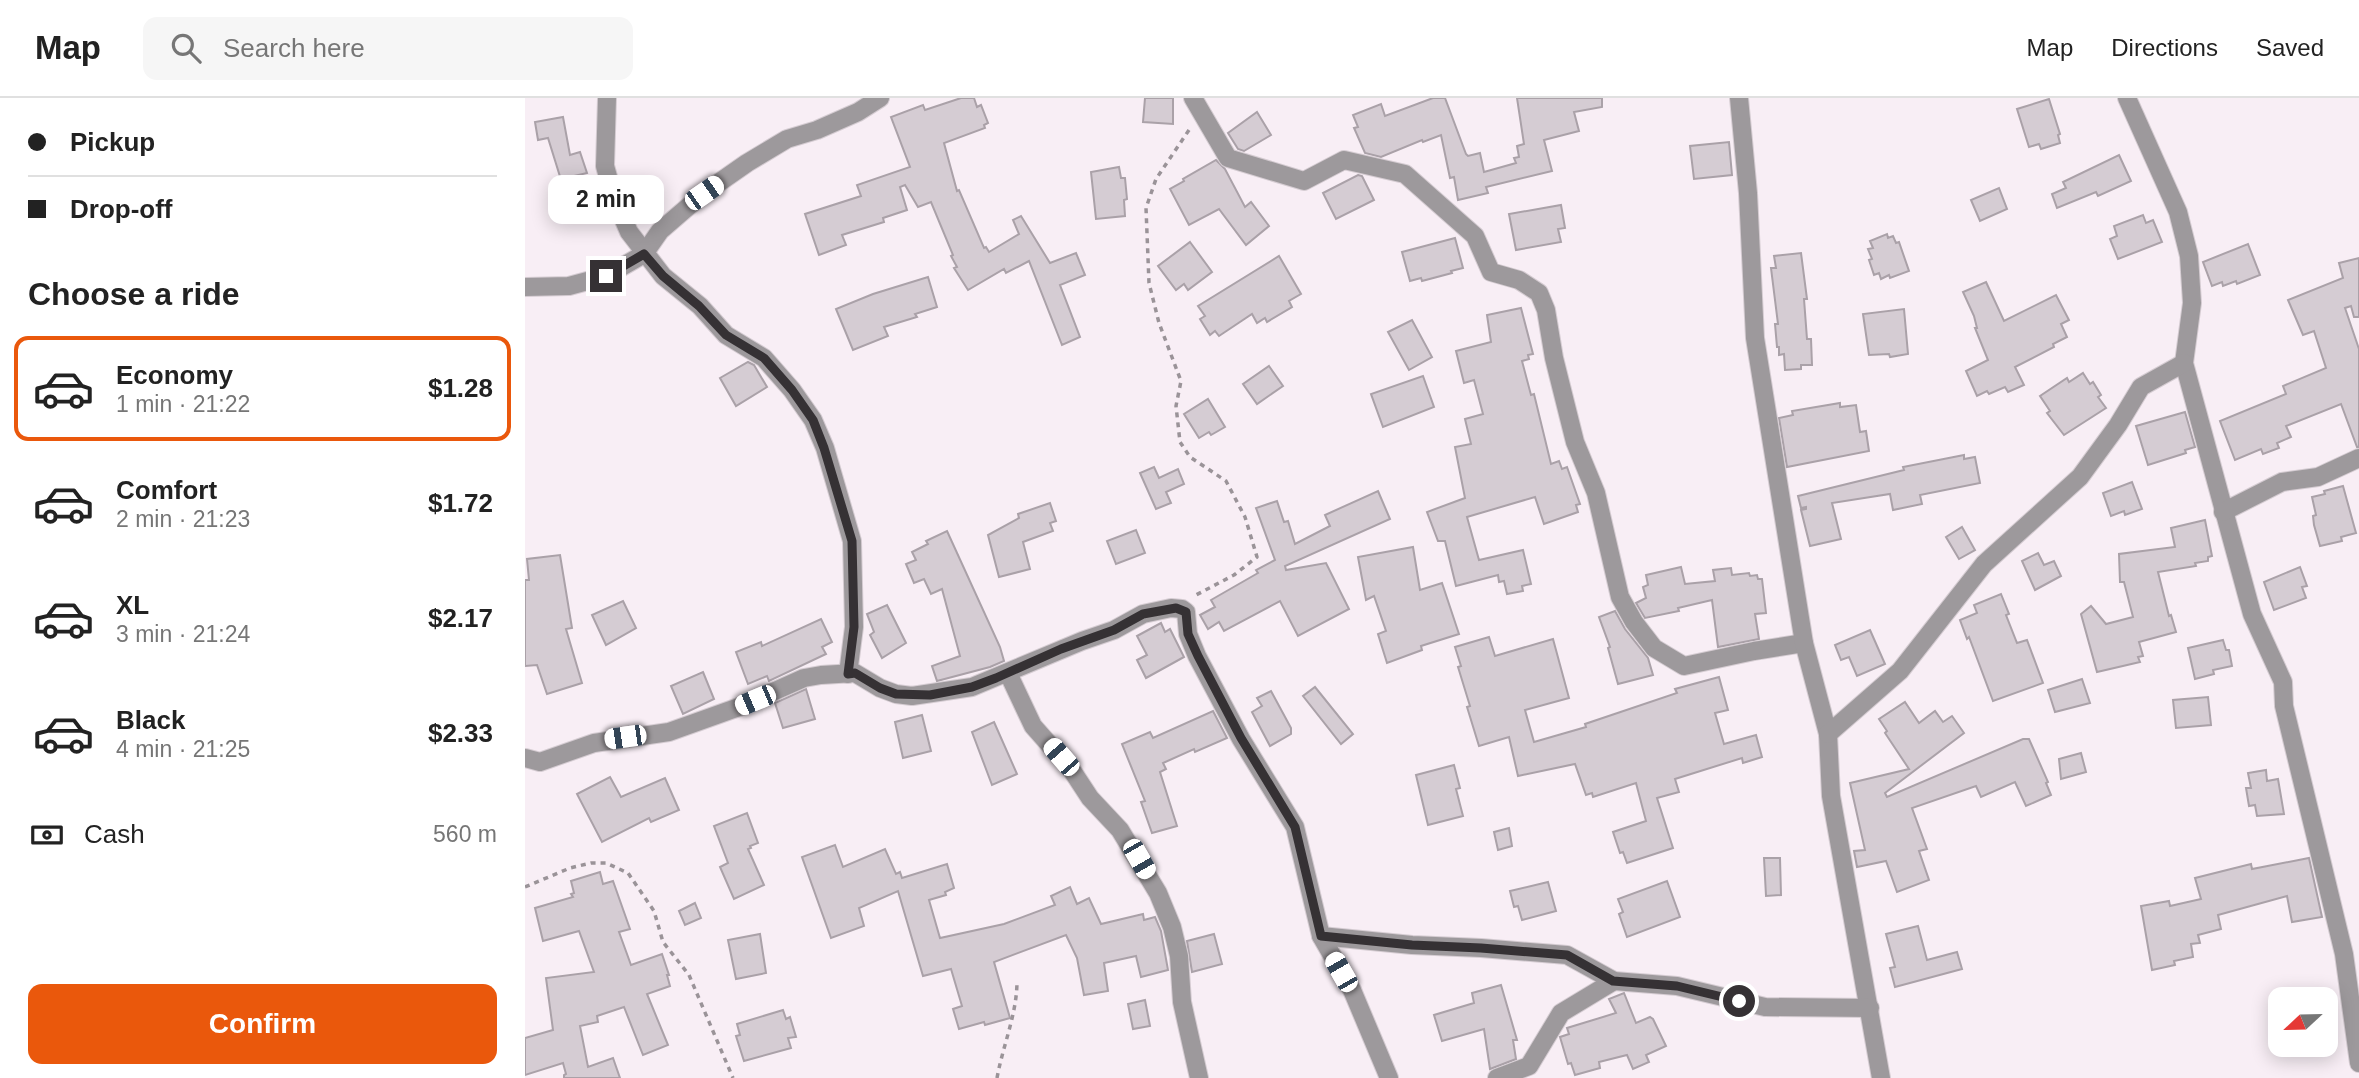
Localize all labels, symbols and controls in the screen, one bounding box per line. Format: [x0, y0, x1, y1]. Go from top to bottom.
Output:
search box [143, 17, 633, 80]
text: Map [35, 29, 101, 66]
icon: search [167, 29, 205, 67]
text: Search here [223, 33, 365, 63]
text: Map [2027, 34, 2073, 61]
text: Directions [2111, 34, 2218, 61]
text: Saved [2256, 34, 2324, 61]
text: Pickup [70, 127, 155, 157]
car [681, 172, 728, 214]
callout: 2 min [548, 174, 664, 223]
text: 2 min [576, 186, 636, 212]
text: Drop-off [70, 194, 173, 224]
route end [590, 260, 622, 292]
text: Choose a ride [28, 276, 240, 312]
icon: car [32, 357, 95, 420]
text: Economy [116, 360, 233, 390]
text: $1.28 [428, 373, 493, 403]
text: 1 min · 21:22 [116, 391, 250, 417]
icon: car [32, 472, 95, 535]
text: Comfort [116, 475, 217, 505]
text: $1.72 [428, 488, 493, 518]
text: 2 min · 21:23 [116, 506, 250, 532]
icon: car [32, 587, 95, 650]
text: XL [116, 590, 149, 620]
text: $2.17 [428, 603, 493, 633]
text: 3 min · 21:24 [116, 621, 250, 647]
car [732, 682, 779, 718]
icon: car [32, 702, 95, 765]
text: Black [116, 705, 185, 735]
text: $2.33 [428, 718, 493, 748]
car [603, 724, 648, 750]
car [1040, 734, 1083, 780]
text: 4 min · 21:25 [116, 736, 250, 762]
icon: cash [28, 816, 66, 854]
text: Cash [84, 819, 145, 849]
text: 560 m [433, 821, 497, 847]
car [1120, 836, 1159, 882]
car [1322, 949, 1361, 995]
button: Confirm [28, 984, 497, 1064]
route start [1723, 985, 1755, 1017]
north arrow [2268, 987, 2338, 1057]
map controls [2268, 987, 2338, 1057]

